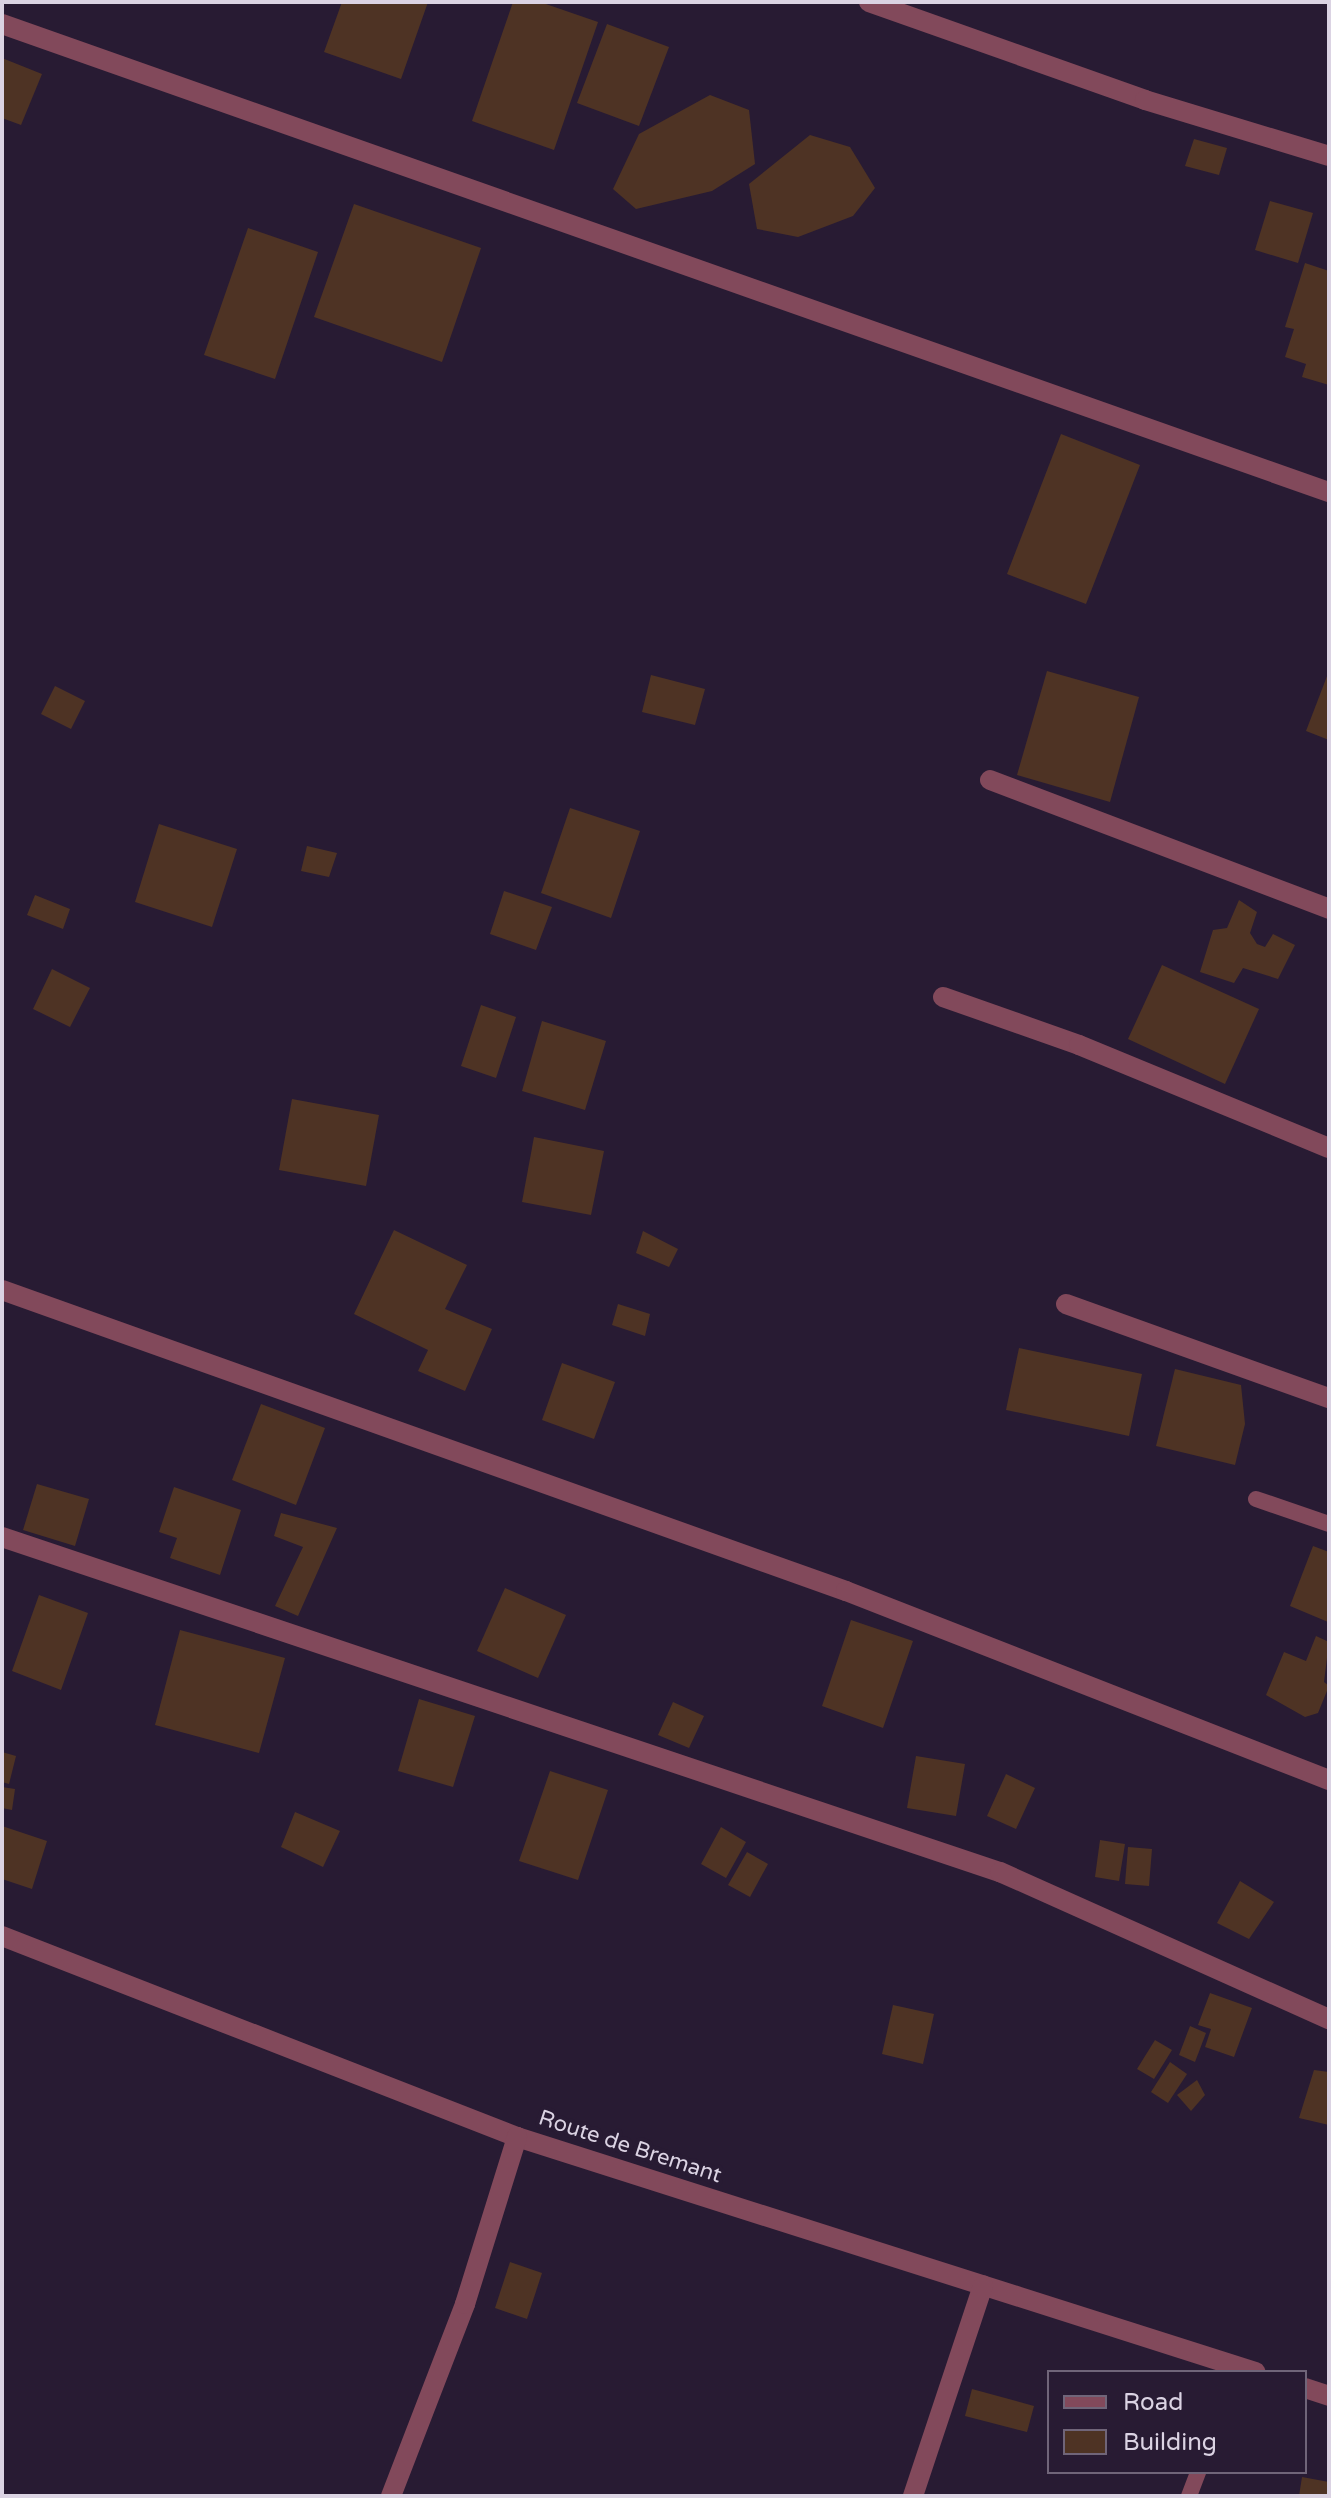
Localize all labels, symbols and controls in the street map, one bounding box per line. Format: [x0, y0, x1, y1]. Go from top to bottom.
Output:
street label: Route de Bremant [535, 2105, 725, 2189]
legend [1047, 2370, 1307, 2474]
text: Road [1123, 2388, 1183, 2417]
text: Building [1123, 2428, 1217, 2457]

